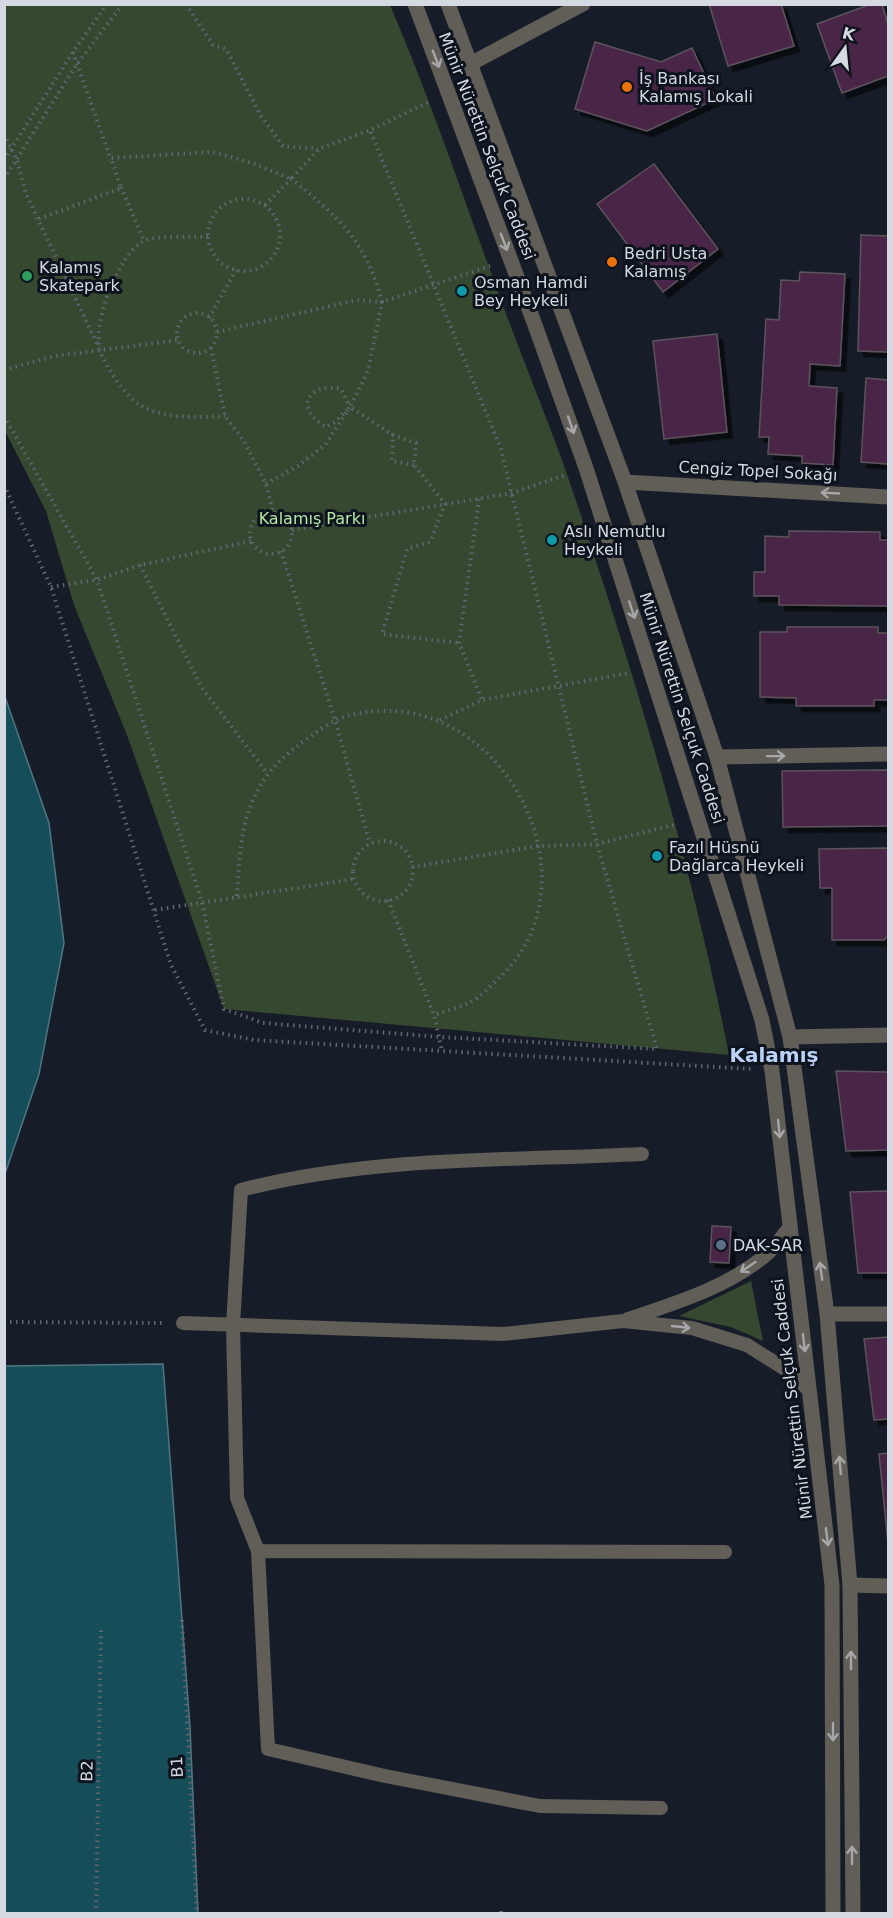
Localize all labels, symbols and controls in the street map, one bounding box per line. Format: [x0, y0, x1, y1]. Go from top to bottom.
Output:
north arrow [815, 18, 875, 78]
text: K [840, 23, 858, 45]
street label: Münir Nürettin Selçuk Caddesi [435, 30, 539, 262]
one-way arrow [431, 49, 442, 68]
place label: İş Bankası Kalamış Lokali [639, 69, 753, 106]
marker: İş Bankası Kalamış Lokali [620, 80, 634, 94]
one-way arrow [499, 232, 510, 251]
place label: Bedri Usta Kalamış [624, 244, 707, 281]
marker: Bedri Usta Kalamış [605, 255, 619, 269]
place label: Kalamış Skatepark [39, 258, 121, 295]
marker: Kalamış Skatepark [20, 269, 34, 283]
place label: Osman Hamdi Bey Heykeli [474, 273, 588, 310]
marker: Osman Hamdi Bey Heykeli [455, 284, 469, 298]
one-way arrow [566, 415, 577, 434]
street label: Cengiz Topel Sokağı [678, 457, 838, 485]
one-way arrow [821, 488, 841, 499]
park label: Kalamış Parkı [259, 509, 365, 528]
place label: Aslı Nemutlu Heykeli [564, 522, 666, 559]
marker: Aslı Nemutlu Heykeli [545, 533, 559, 547]
street label: Münir Nürettin Selçuk Caddesi [636, 590, 728, 826]
one-way arrow [627, 600, 638, 619]
one-way arrow [765, 750, 785, 761]
place label: Fazıl Hüsnü Dağlarca Heykeli [669, 838, 804, 875]
marker: Fazıl Hüsnü Dağlarca Heykeli [650, 849, 664, 863]
district label: Kalamış [730, 1043, 818, 1067]
one-way arrow [774, 1118, 785, 1138]
place label: DAK-SAR [733, 1236, 803, 1255]
marker: DAK-SAR [714, 1238, 728, 1252]
one-way arrow [740, 1261, 757, 1273]
one-way arrow [815, 1262, 826, 1282]
street label: Münir Nürettin Selçuk Caddesi [768, 1278, 816, 1520]
one-way arrow [671, 1322, 691, 1333]
one-way arrow [799, 1333, 810, 1353]
one-way arrow [834, 1456, 845, 1476]
one-way arrow [821, 1527, 832, 1546]
one-way arrow [845, 1651, 857, 1671]
one-way arrow [827, 1721, 839, 1741]
street label: B1 [167, 1756, 187, 1778]
street label: B2 [77, 1760, 97, 1782]
one-way arrow [846, 1846, 858, 1866]

